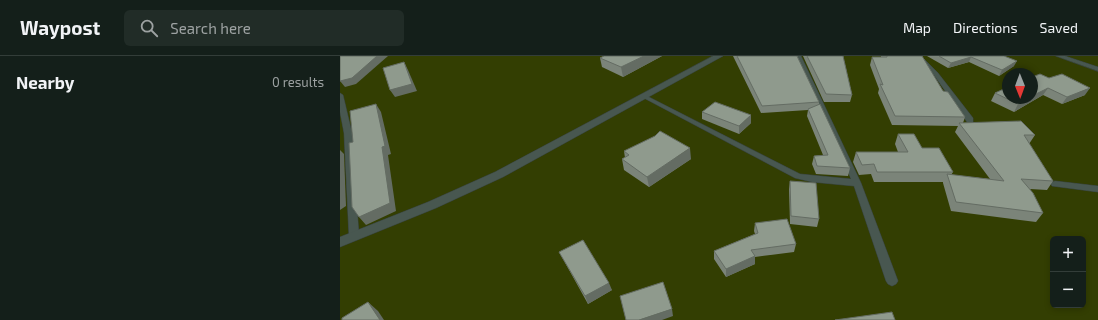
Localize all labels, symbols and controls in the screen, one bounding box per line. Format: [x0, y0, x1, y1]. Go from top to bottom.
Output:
search box [124, 10, 404, 46]
text: Waypost [20, 16, 100, 39]
icon: search [138, 17, 160, 39]
text: Search here [170, 19, 251, 37]
text: Map [903, 19, 931, 36]
text: Directions [953, 19, 1018, 36]
text: Saved [1040, 19, 1078, 36]
north arrow [1002, 68, 1038, 104]
text: Nearby [16, 72, 74, 92]
text: 0 results [272, 74, 324, 90]
map controls [1050, 236, 1086, 308]
button: + [1050, 236, 1086, 272]
button: − [1050, 272, 1086, 308]

